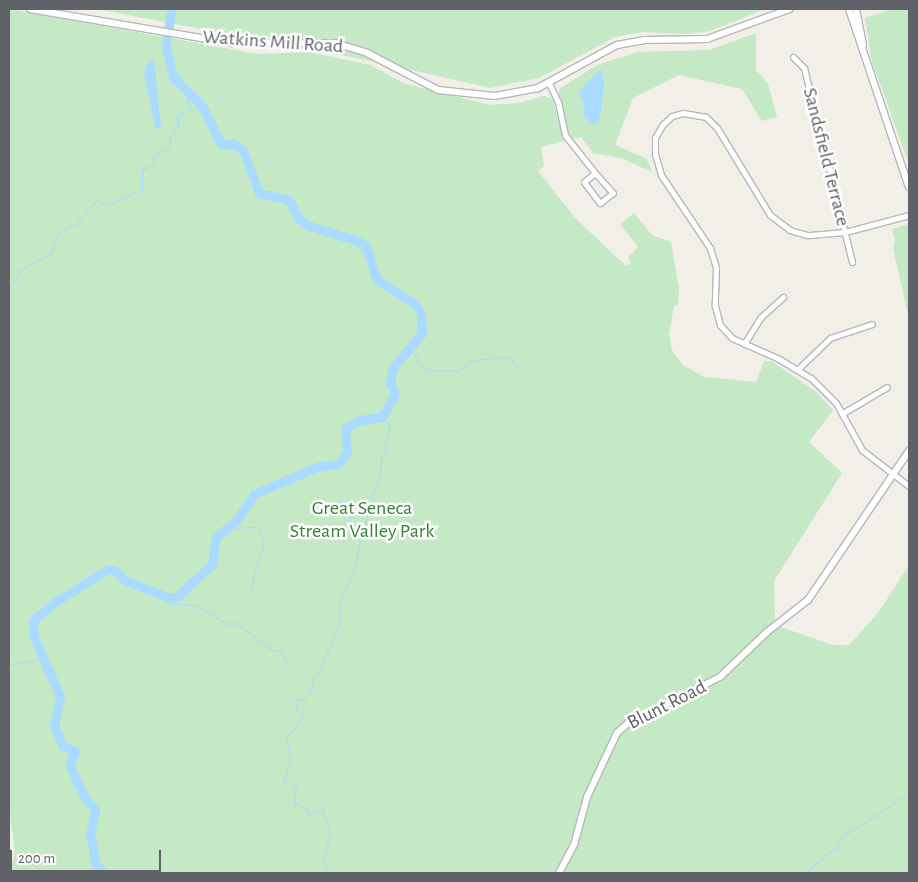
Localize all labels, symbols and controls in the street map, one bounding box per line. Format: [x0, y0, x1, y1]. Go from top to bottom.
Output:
street label: Watkins Mill Road [202, 25, 344, 59]
street label: Sandsfield Terrace [797, 85, 855, 229]
park label: Great Seneca Stream Valley Park [290, 496, 434, 543]
street label: Blunt Road [623, 675, 711, 735]
scale bar [12, 840, 164, 872]
text: 200 m [18, 851, 55, 866]

